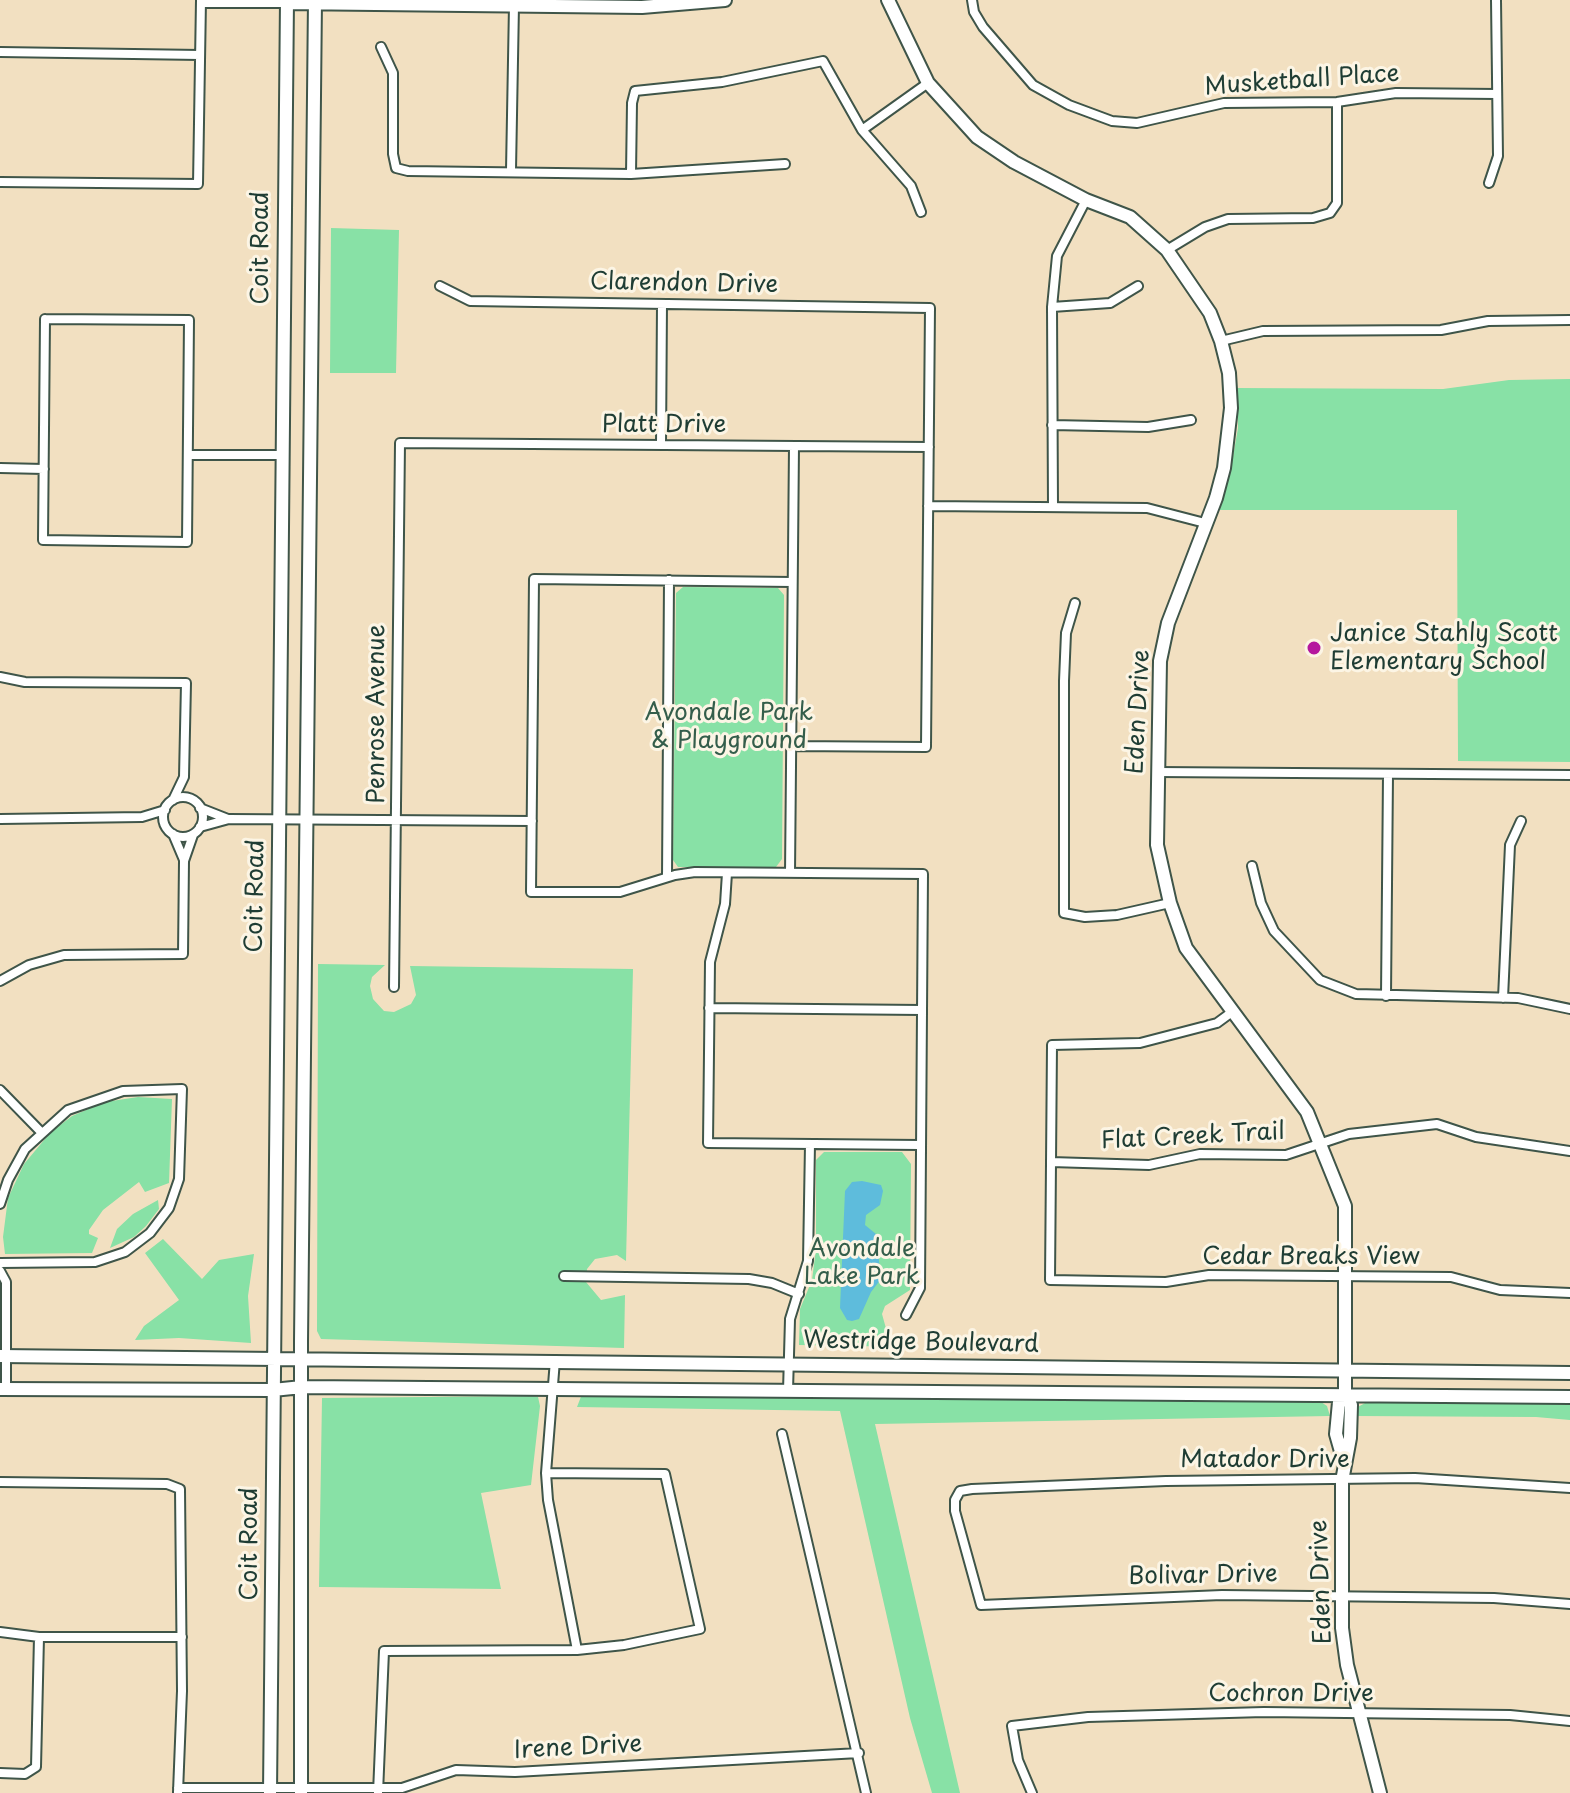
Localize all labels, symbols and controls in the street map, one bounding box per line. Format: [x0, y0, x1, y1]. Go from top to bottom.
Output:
street label: Musketball Place [1204, 60, 1400, 102]
street label: Coit Road [247, 191, 275, 305]
street label: Clarendon Drive [590, 268, 778, 300]
street label: Platt Drive [602, 411, 726, 439]
place label: Janice Stahly Scott Elementary School [1330, 620, 1558, 676]
street label: Penrose Avenue [363, 624, 391, 804]
marker: Janice Stahly Scott Elementary School [1305, 639, 1323, 657]
street label: Eden Drive [1121, 649, 1157, 775]
park label: Avondale Park & Playground [645, 699, 813, 755]
street label: Coit Road [241, 839, 271, 953]
street label: Flat Creek Trail [1100, 1118, 1286, 1156]
park label: Avondale Lake Park [804, 1235, 920, 1291]
street label: Cedar Breaks View [1202, 1243, 1420, 1271]
street label: Westridge Boulevard [803, 1327, 1039, 1359]
street label: Matador Drive [1180, 1446, 1350, 1474]
street label: Coit Road [236, 1487, 264, 1601]
street label: Eden Drive [1305, 1519, 1339, 1645]
street label: Bolivar Drive [1128, 1560, 1278, 1592]
street label: Cochron Drive [1208, 1680, 1374, 1708]
street label: Irene Drive [513, 1730, 643, 1766]

